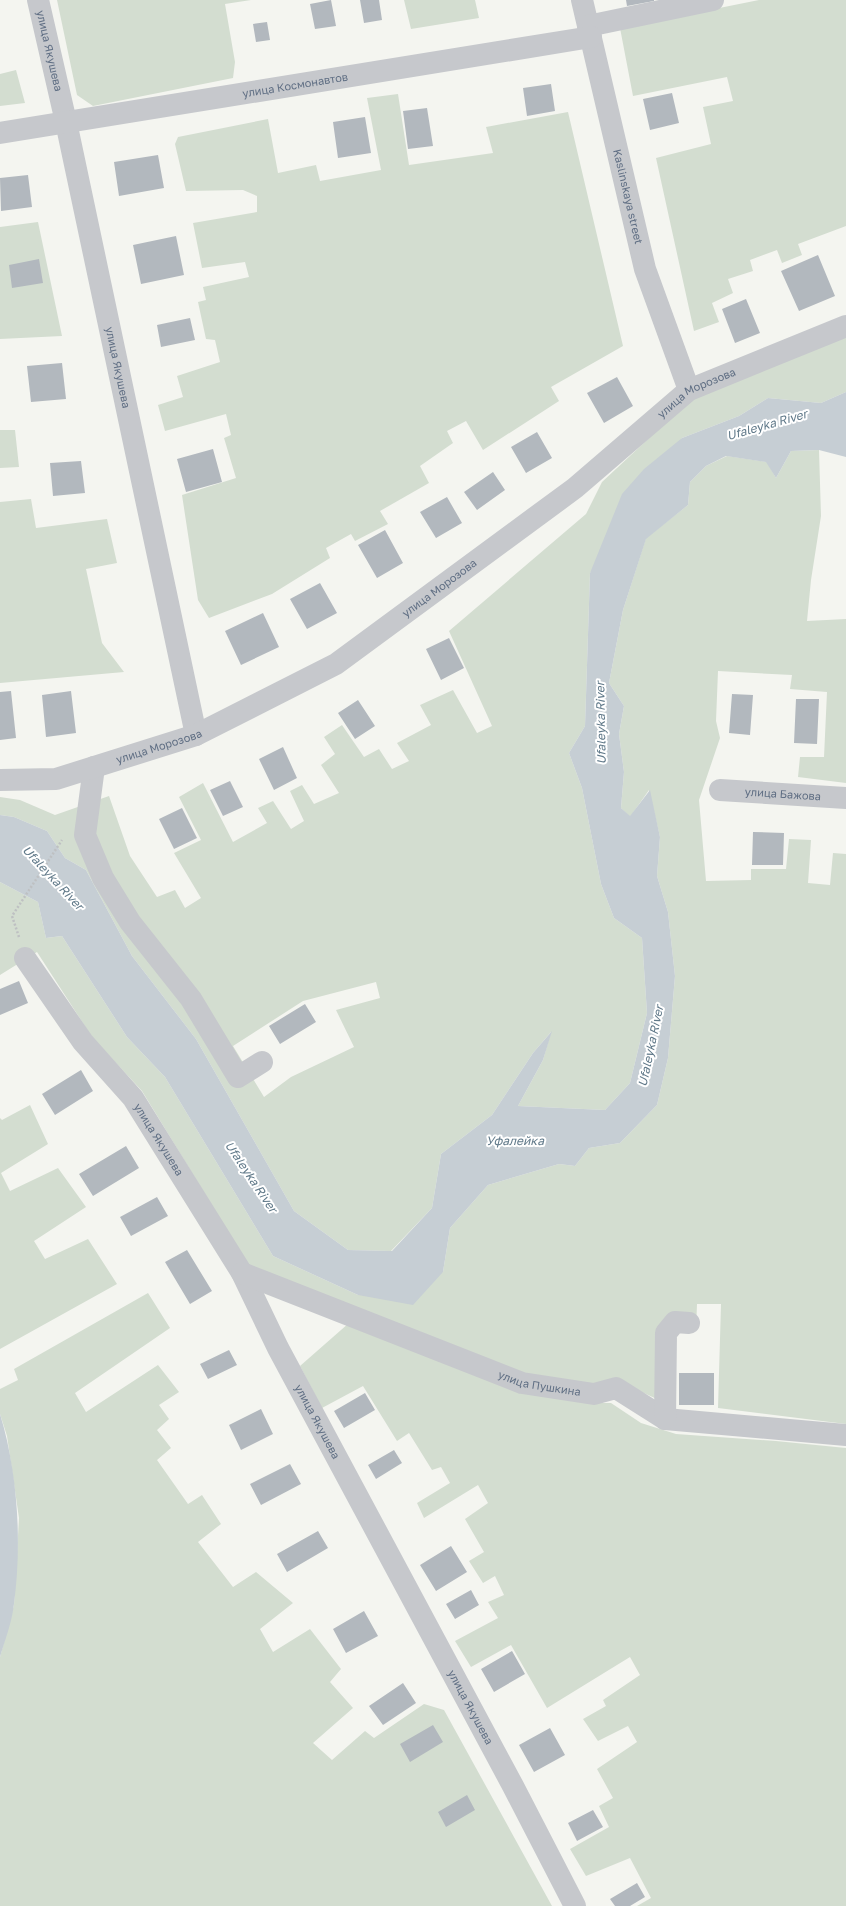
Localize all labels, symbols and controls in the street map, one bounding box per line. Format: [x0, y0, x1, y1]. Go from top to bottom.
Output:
street label: улица Якушева [35, 9, 66, 92]
street label: улица Космонавтов [241, 70, 349, 100]
street label: Kaslinskaya street [611, 148, 646, 245]
street label: улица Якушева [104, 325, 133, 409]
street label: улица Морозова [654, 365, 737, 420]
water label: Ufaleyka River [725, 405, 811, 443]
street label: улица Морозова [399, 556, 479, 619]
water label: Ufaleyka River [592, 679, 609, 765]
street label: улица Морозова [114, 726, 204, 766]
street label: улица Бажова [744, 785, 821, 802]
water label: Ufaleyka River [20, 842, 89, 915]
water label: Ufaleyka River [635, 1002, 667, 1088]
street label: улица Якушева [132, 1101, 187, 1178]
water label: Уфалейка [486, 1133, 545, 1148]
water label: Ufaleyka River [222, 1138, 282, 1217]
street label: улица Пушкина [497, 1367, 582, 1398]
street label: улица Якушева [293, 1382, 343, 1461]
street label: улица Якушева [446, 1667, 496, 1746]

